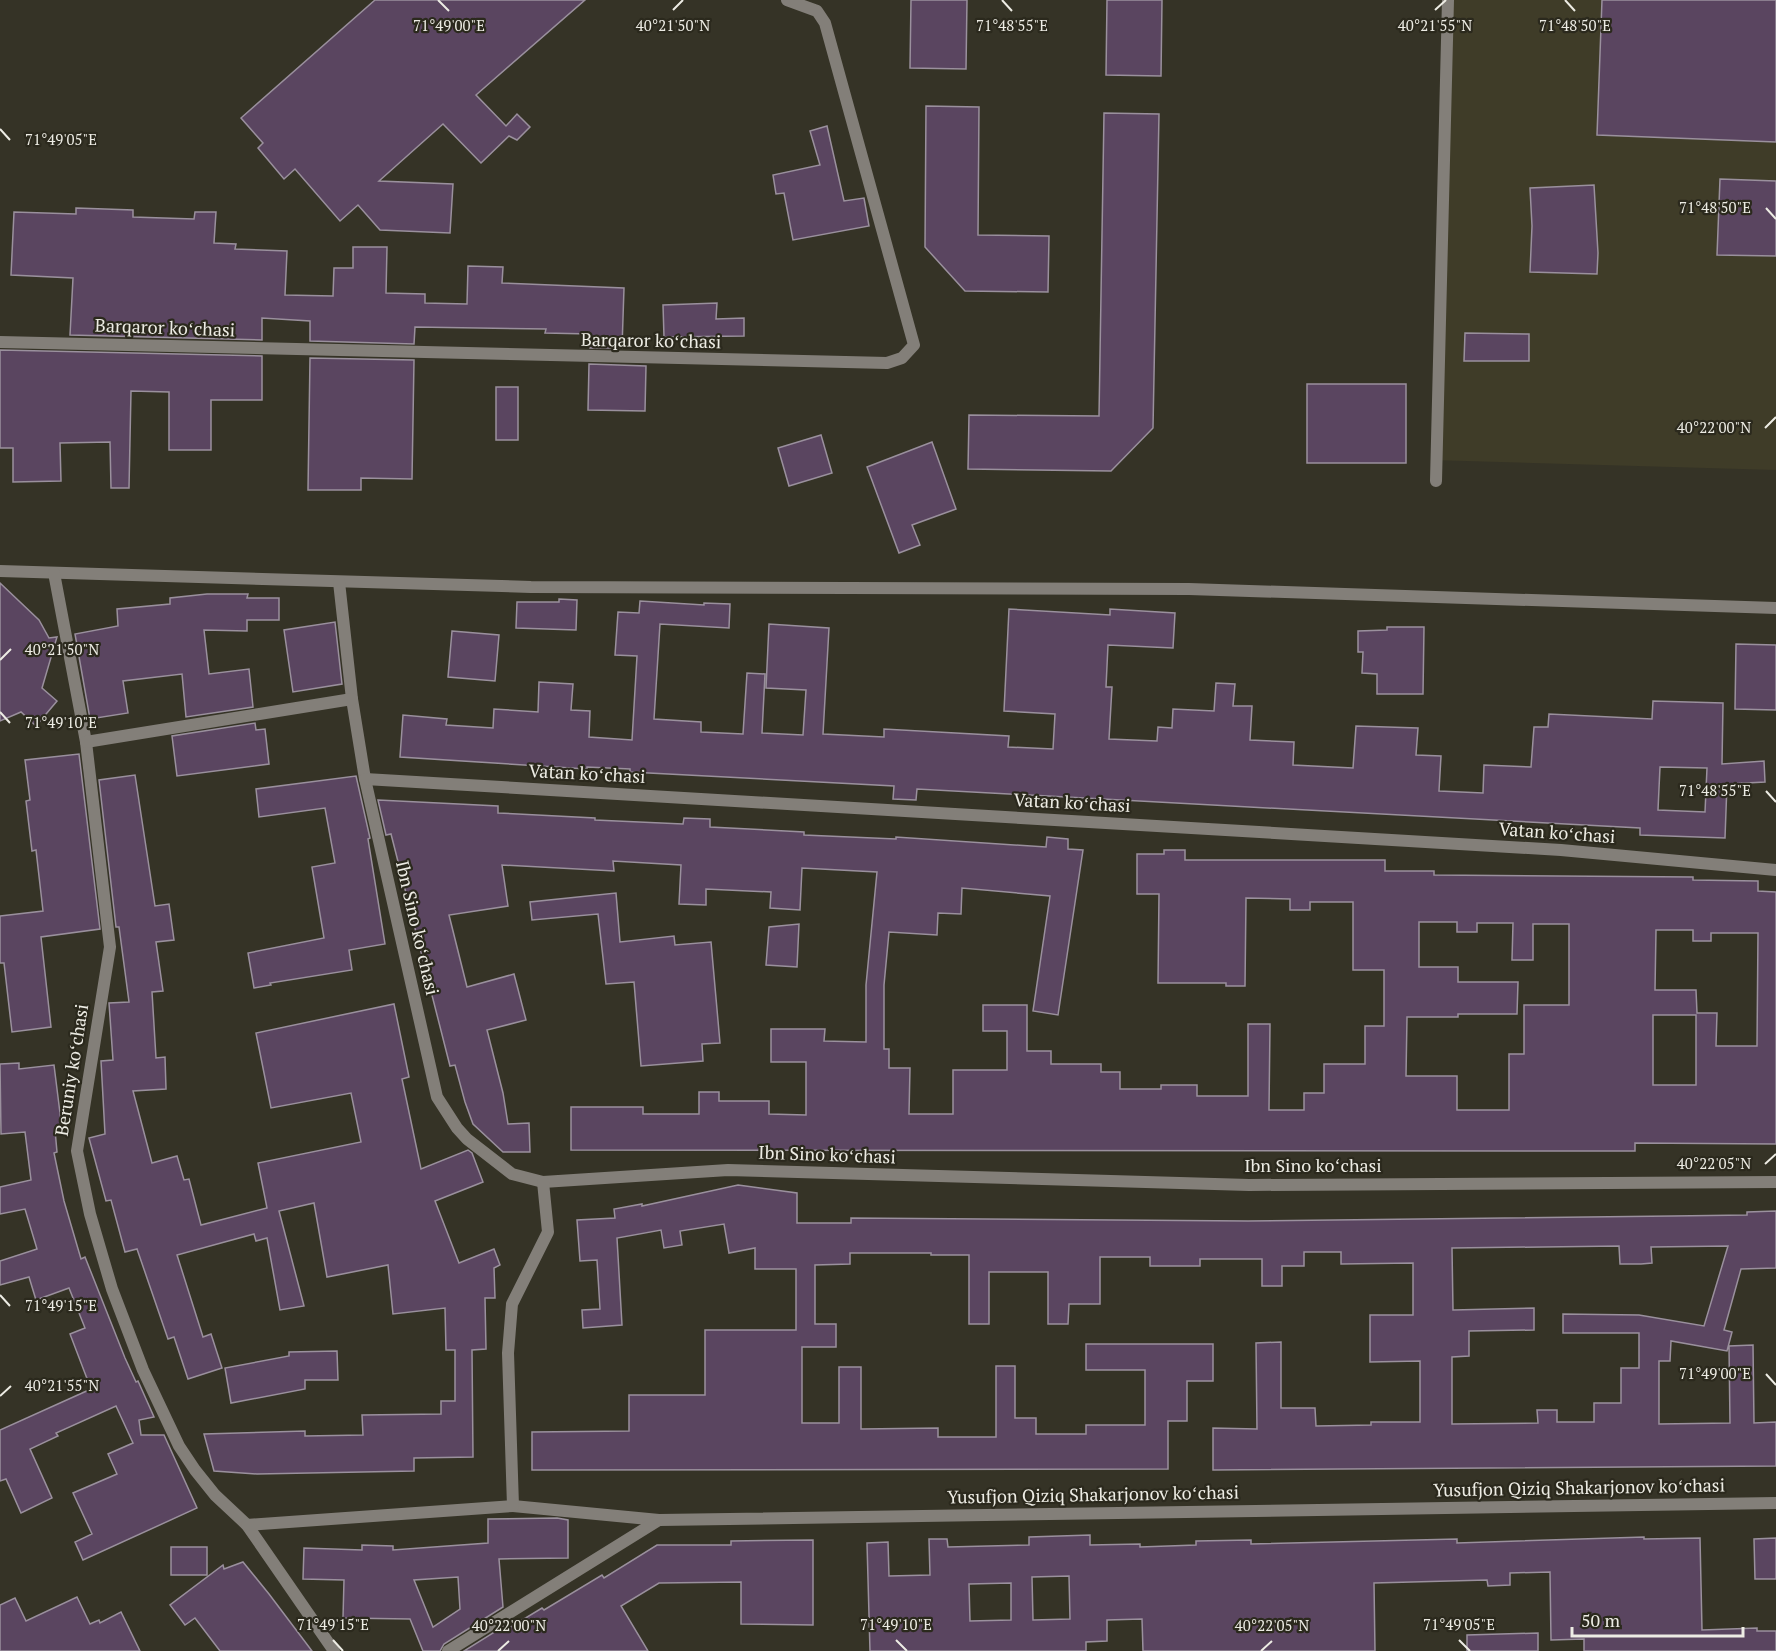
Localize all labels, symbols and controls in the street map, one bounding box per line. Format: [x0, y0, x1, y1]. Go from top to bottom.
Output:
text: 71°49'00"E [413, 15, 485, 35]
text: 40°21'50"N [636, 15, 710, 35]
text: 71°48'55"E [976, 15, 1048, 35]
text: 40°21'55"N [1398, 15, 1472, 35]
text: 71°48'50"E [1539, 15, 1611, 35]
text: 71°49'05"E [25, 129, 97, 149]
text: 71°48'50"E [1679, 197, 1751, 217]
street label: Barqaror koʻchasi [94, 313, 236, 341]
street label: Barqaror koʻchasi [581, 327, 721, 353]
text: 40°22'00"N [1677, 417, 1751, 437]
text: 40°21'50"N [25, 639, 99, 659]
text: 71°49'10"E [25, 712, 97, 732]
street label: Vatan koʻchasi [528, 758, 646, 788]
text: 71°48'55"E [1679, 780, 1751, 800]
street label: Vatan koʻchasi [1013, 787, 1131, 817]
street label: Vatan koʻchasi [1498, 816, 1616, 848]
street label: Ibn Sino koʻchasi [391, 858, 445, 998]
street label: Beruniy koʻchasi [49, 1002, 93, 1138]
street label: Ibn Sino koʻchasi [758, 1140, 896, 1168]
street label: Ibn Sino koʻchasi [1244, 1153, 1382, 1177]
text: 40°22'05"N [1677, 1153, 1751, 1173]
text: 71°49'15"E [25, 1295, 97, 1315]
text: 71°49'00"E [1679, 1363, 1751, 1383]
text: 40°21'55"N [25, 1375, 99, 1395]
street label: Yusufjon Qiziq Shakarjonov koʻchasi [1433, 1472, 1725, 1502]
street label: Yusufjon Qiziq Shakarjonov koʻchasi [947, 1479, 1239, 1509]
scale bar [1572, 1600, 1743, 1638]
text: 50 m [1581, 1608, 1621, 1632]
text: 71°49'15"E [297, 1614, 369, 1634]
text: 71°49'10"E [860, 1614, 932, 1634]
text: 71°49'05"E [1423, 1614, 1495, 1634]
text: 40°22'00"N [472, 1615, 546, 1635]
text: 40°22'05"N [1235, 1615, 1309, 1635]

